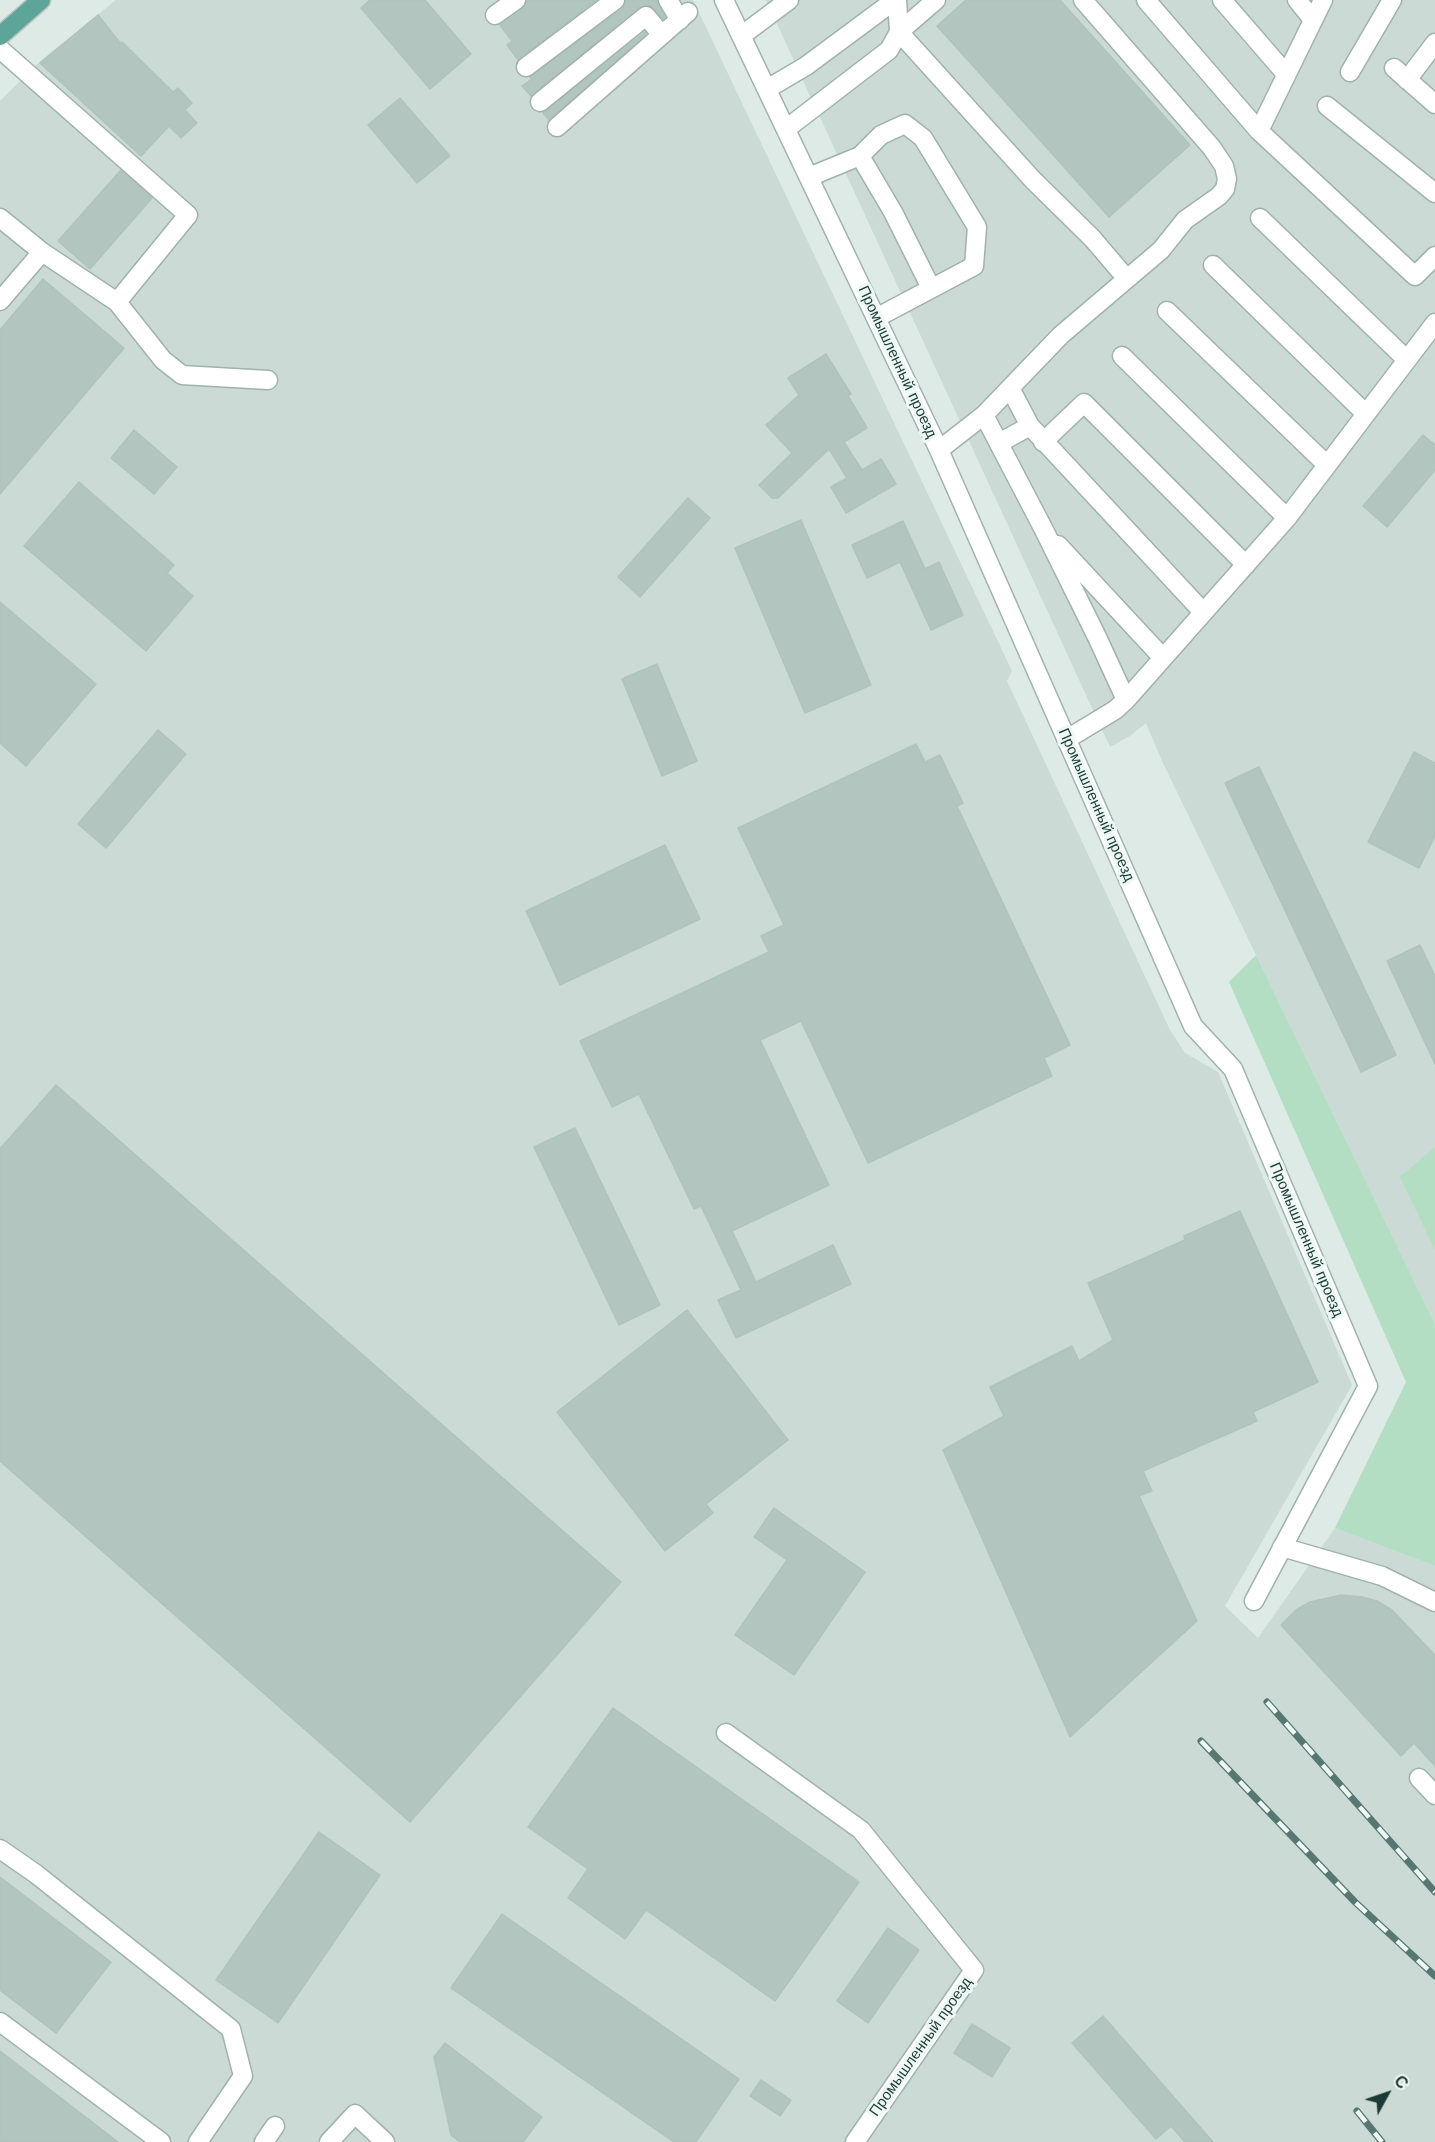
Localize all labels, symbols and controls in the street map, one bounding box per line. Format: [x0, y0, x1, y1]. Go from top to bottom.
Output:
street label: Промышленный проезд [854, 283, 940, 441]
street label: Промышленный проезд [1054, 726, 1138, 884]
street label: Промышленный проезд [1265, 1160, 1347, 1320]
street label: Промышленный проезд [866, 1974, 976, 2120]
north arrow [1357, 2064, 1417, 2124]
text: С [1391, 2072, 1411, 2092]

